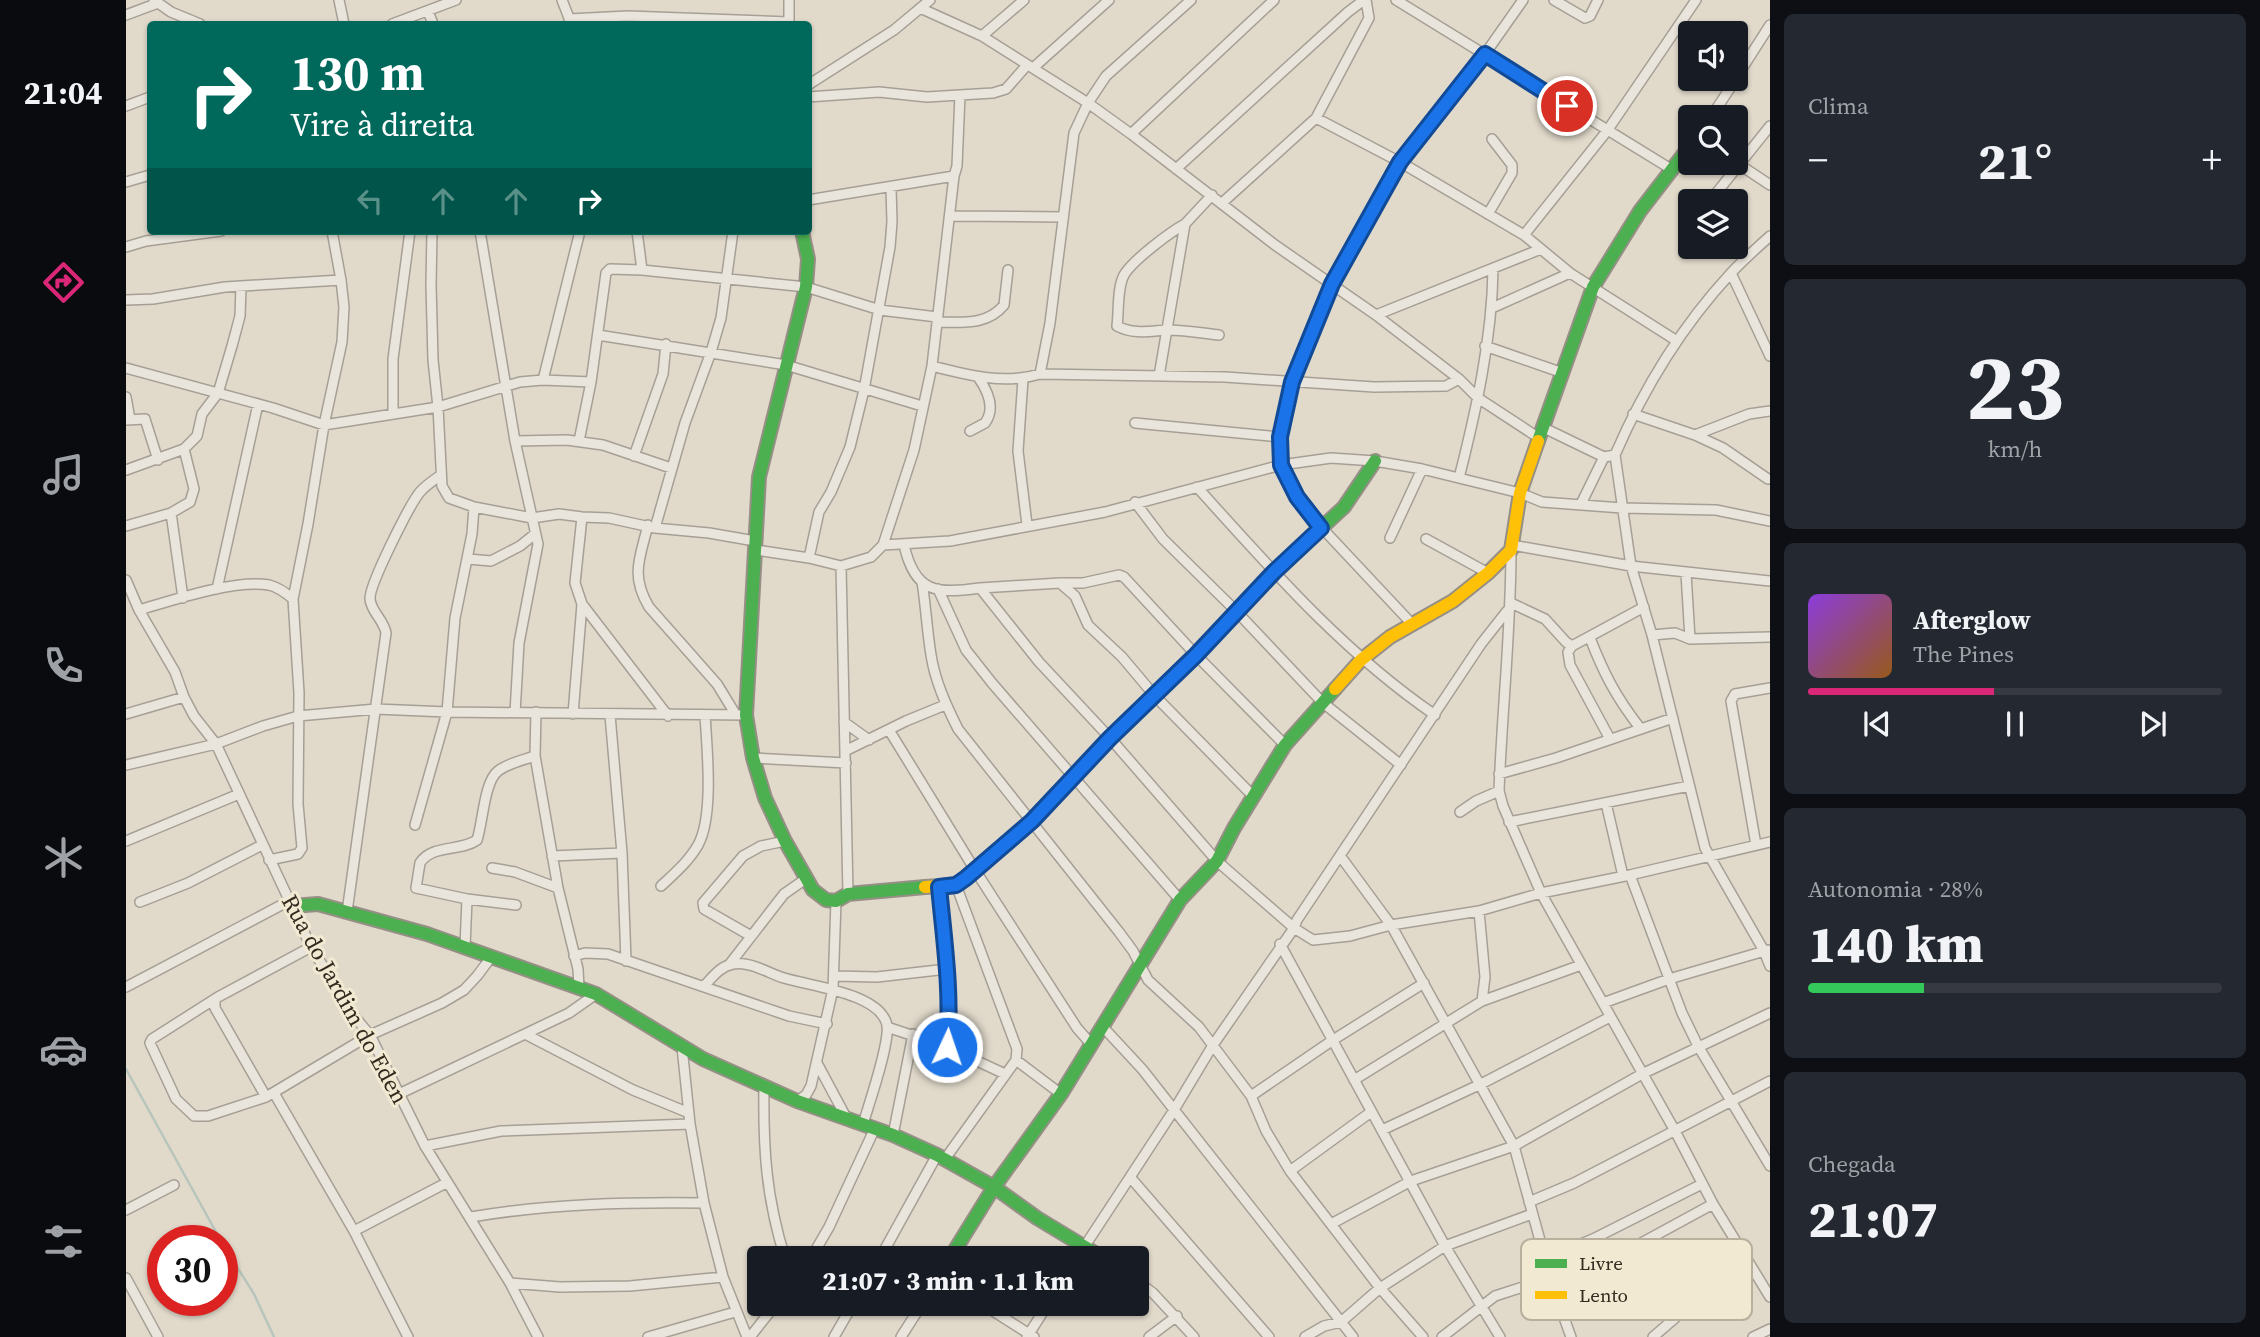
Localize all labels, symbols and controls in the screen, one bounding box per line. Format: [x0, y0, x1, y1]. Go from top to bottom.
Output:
map controls [1678, 21, 1748, 259]
button: sound [1678, 21, 1748, 91]
text: 130 m [290, 39, 425, 106]
icon: right [175, 49, 266, 140]
text: 21:04 [24, 71, 102, 115]
pin [1537, 76, 1597, 136]
icon: arrive [1548, 87, 1586, 125]
text: Clima [1808, 90, 1869, 122]
text: Vire à direita [290, 103, 474, 147]
button: search [1678, 105, 1748, 175]
text: 21° [1978, 125, 2052, 196]
text: − [1808, 134, 1828, 186]
text: + [2202, 134, 2222, 186]
icon: left [351, 182, 389, 220]
icon: ahead [424, 182, 462, 220]
icon: ahead [497, 182, 535, 220]
icon: right [570, 182, 608, 220]
button: layers [1678, 189, 1748, 259]
icon: directions [39, 258, 88, 307]
text: 23 [1966, 325, 2064, 449]
text: km/h [1988, 433, 2042, 465]
icon: music [39, 450, 88, 499]
text: Afterglow [1913, 602, 2031, 638]
text: The Pines [1913, 638, 2014, 670]
icon: phone [39, 641, 88, 690]
icon: previous [1858, 705, 1896, 743]
icon: pause [1996, 705, 2034, 743]
icon: next [2134, 705, 2172, 743]
icon: climate [39, 833, 88, 882]
text: Autonomia · 28% [1808, 873, 1983, 905]
street label: Rua do Jardim do Eden [274, 889, 416, 1110]
text: 140 km [1808, 908, 1984, 979]
position arrow [910, 1010, 984, 1084]
icon: car [39, 1025, 88, 1074]
text: Chegada [1808, 1148, 1896, 1180]
text: 21:07 [1808, 1183, 1938, 1254]
icon: filters [39, 1217, 88, 1266]
speed limit sign: 30 [147, 1225, 238, 1316]
legend [1521, 1239, 1752, 1320]
text: Livre [1579, 1250, 1623, 1276]
text: 21:07 · 3 min · 1.1 km [822, 1263, 1074, 1299]
text: Lento [1579, 1282, 1628, 1308]

